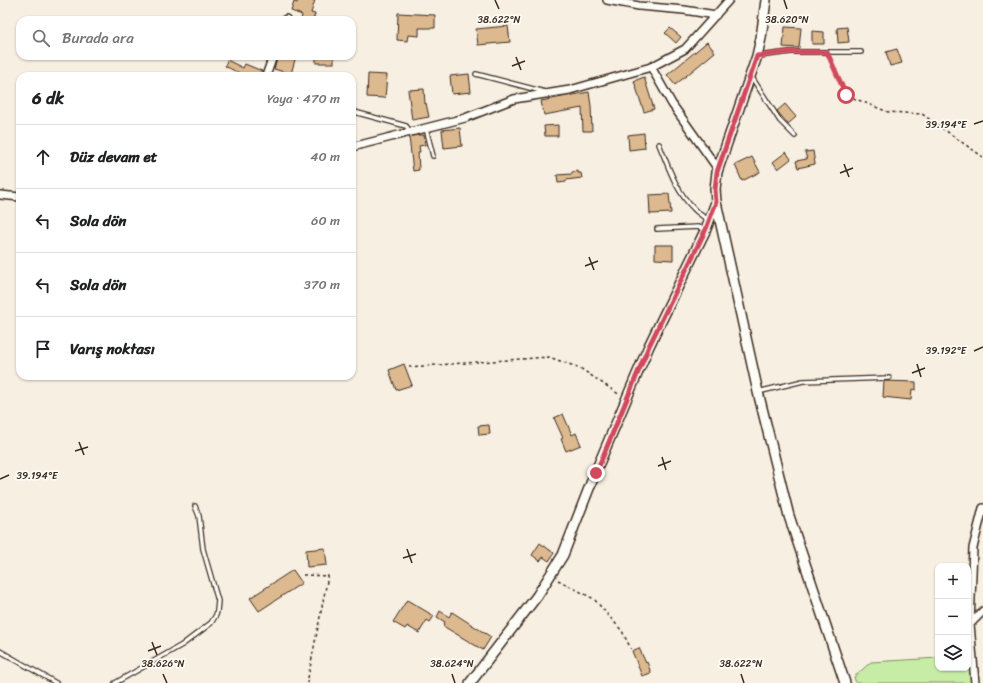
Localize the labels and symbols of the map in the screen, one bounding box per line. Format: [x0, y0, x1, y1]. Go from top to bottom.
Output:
text: 38.622°N [478, 11, 521, 29]
text: 38.620°N [765, 11, 809, 29]
route start [837, 86, 855, 104]
text: 39.194°E [925, 116, 968, 134]
text: 39.192°E [926, 342, 968, 360]
route end [587, 464, 605, 482]
text: 39.194°E [16, 467, 59, 485]
text: 38.626°N [142, 655, 185, 673]
text: 38.624°N [430, 655, 474, 673]
text: 38.622°N [720, 655, 763, 673]

